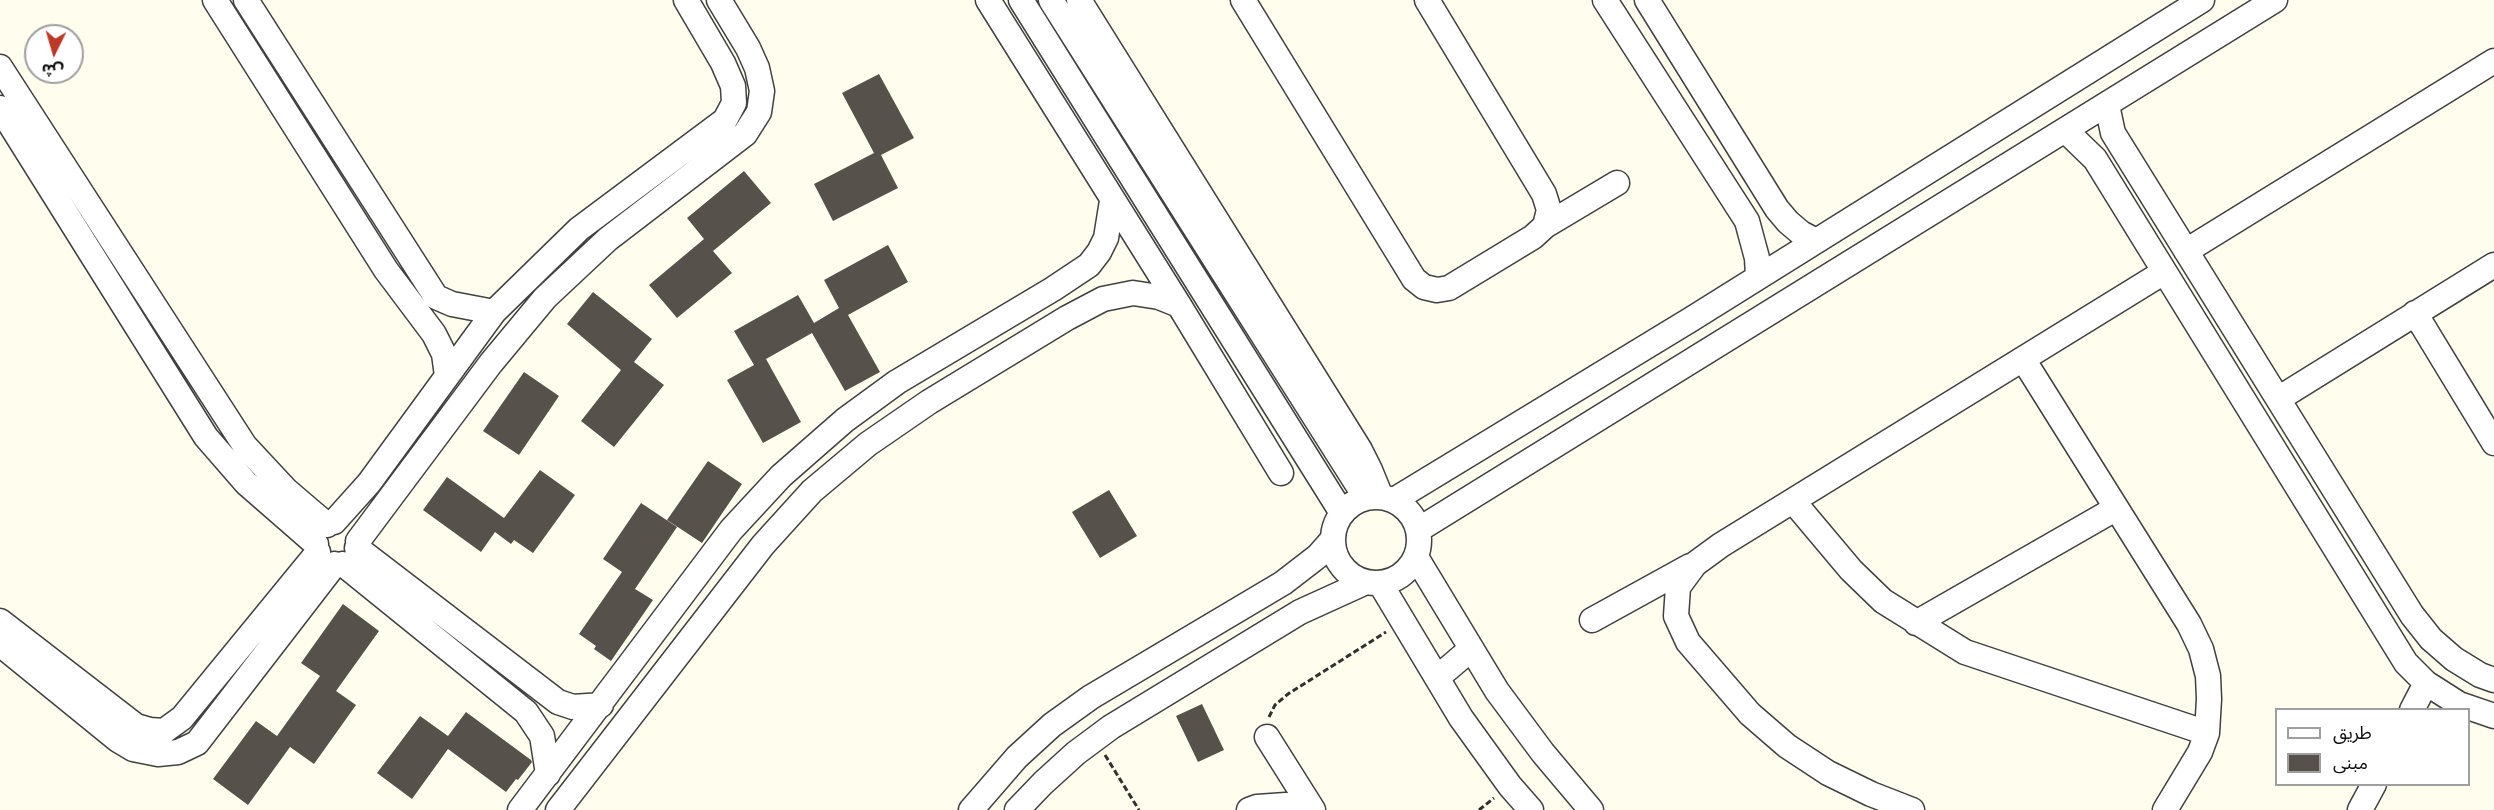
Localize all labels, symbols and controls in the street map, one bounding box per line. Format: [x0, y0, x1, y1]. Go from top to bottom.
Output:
north arrow [24, 24, 84, 84]
text: ش [41, 61, 64, 80]
legend [2275, 708, 2470, 786]
text: طريق [2333, 723, 2372, 743]
text: مبنى [2333, 753, 2368, 773]

